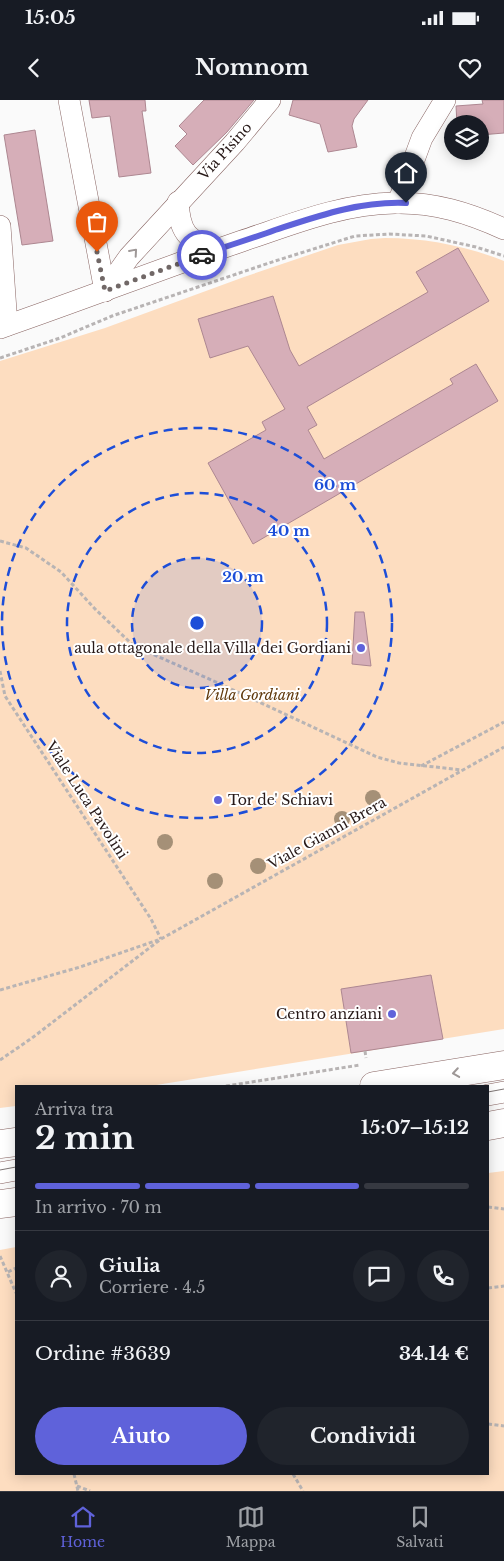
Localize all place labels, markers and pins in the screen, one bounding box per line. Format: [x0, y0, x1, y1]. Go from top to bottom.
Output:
pin [385, 152, 427, 203]
pin [76, 201, 118, 252]
centre of rings [188, 614, 206, 632]
place label: aula ottagonale della Villa dei Gordiani [74, 639, 351, 657]
marker: aula ottagonale della Villa dei Gordiani [355, 642, 367, 654]
place label: Tor de' Schiavi [228, 791, 333, 809]
marker: Tor de' Schiavi [212, 794, 224, 806]
place label: Centro anziani [276, 1005, 382, 1023]
marker: Centro anziani [386, 1008, 398, 1020]

